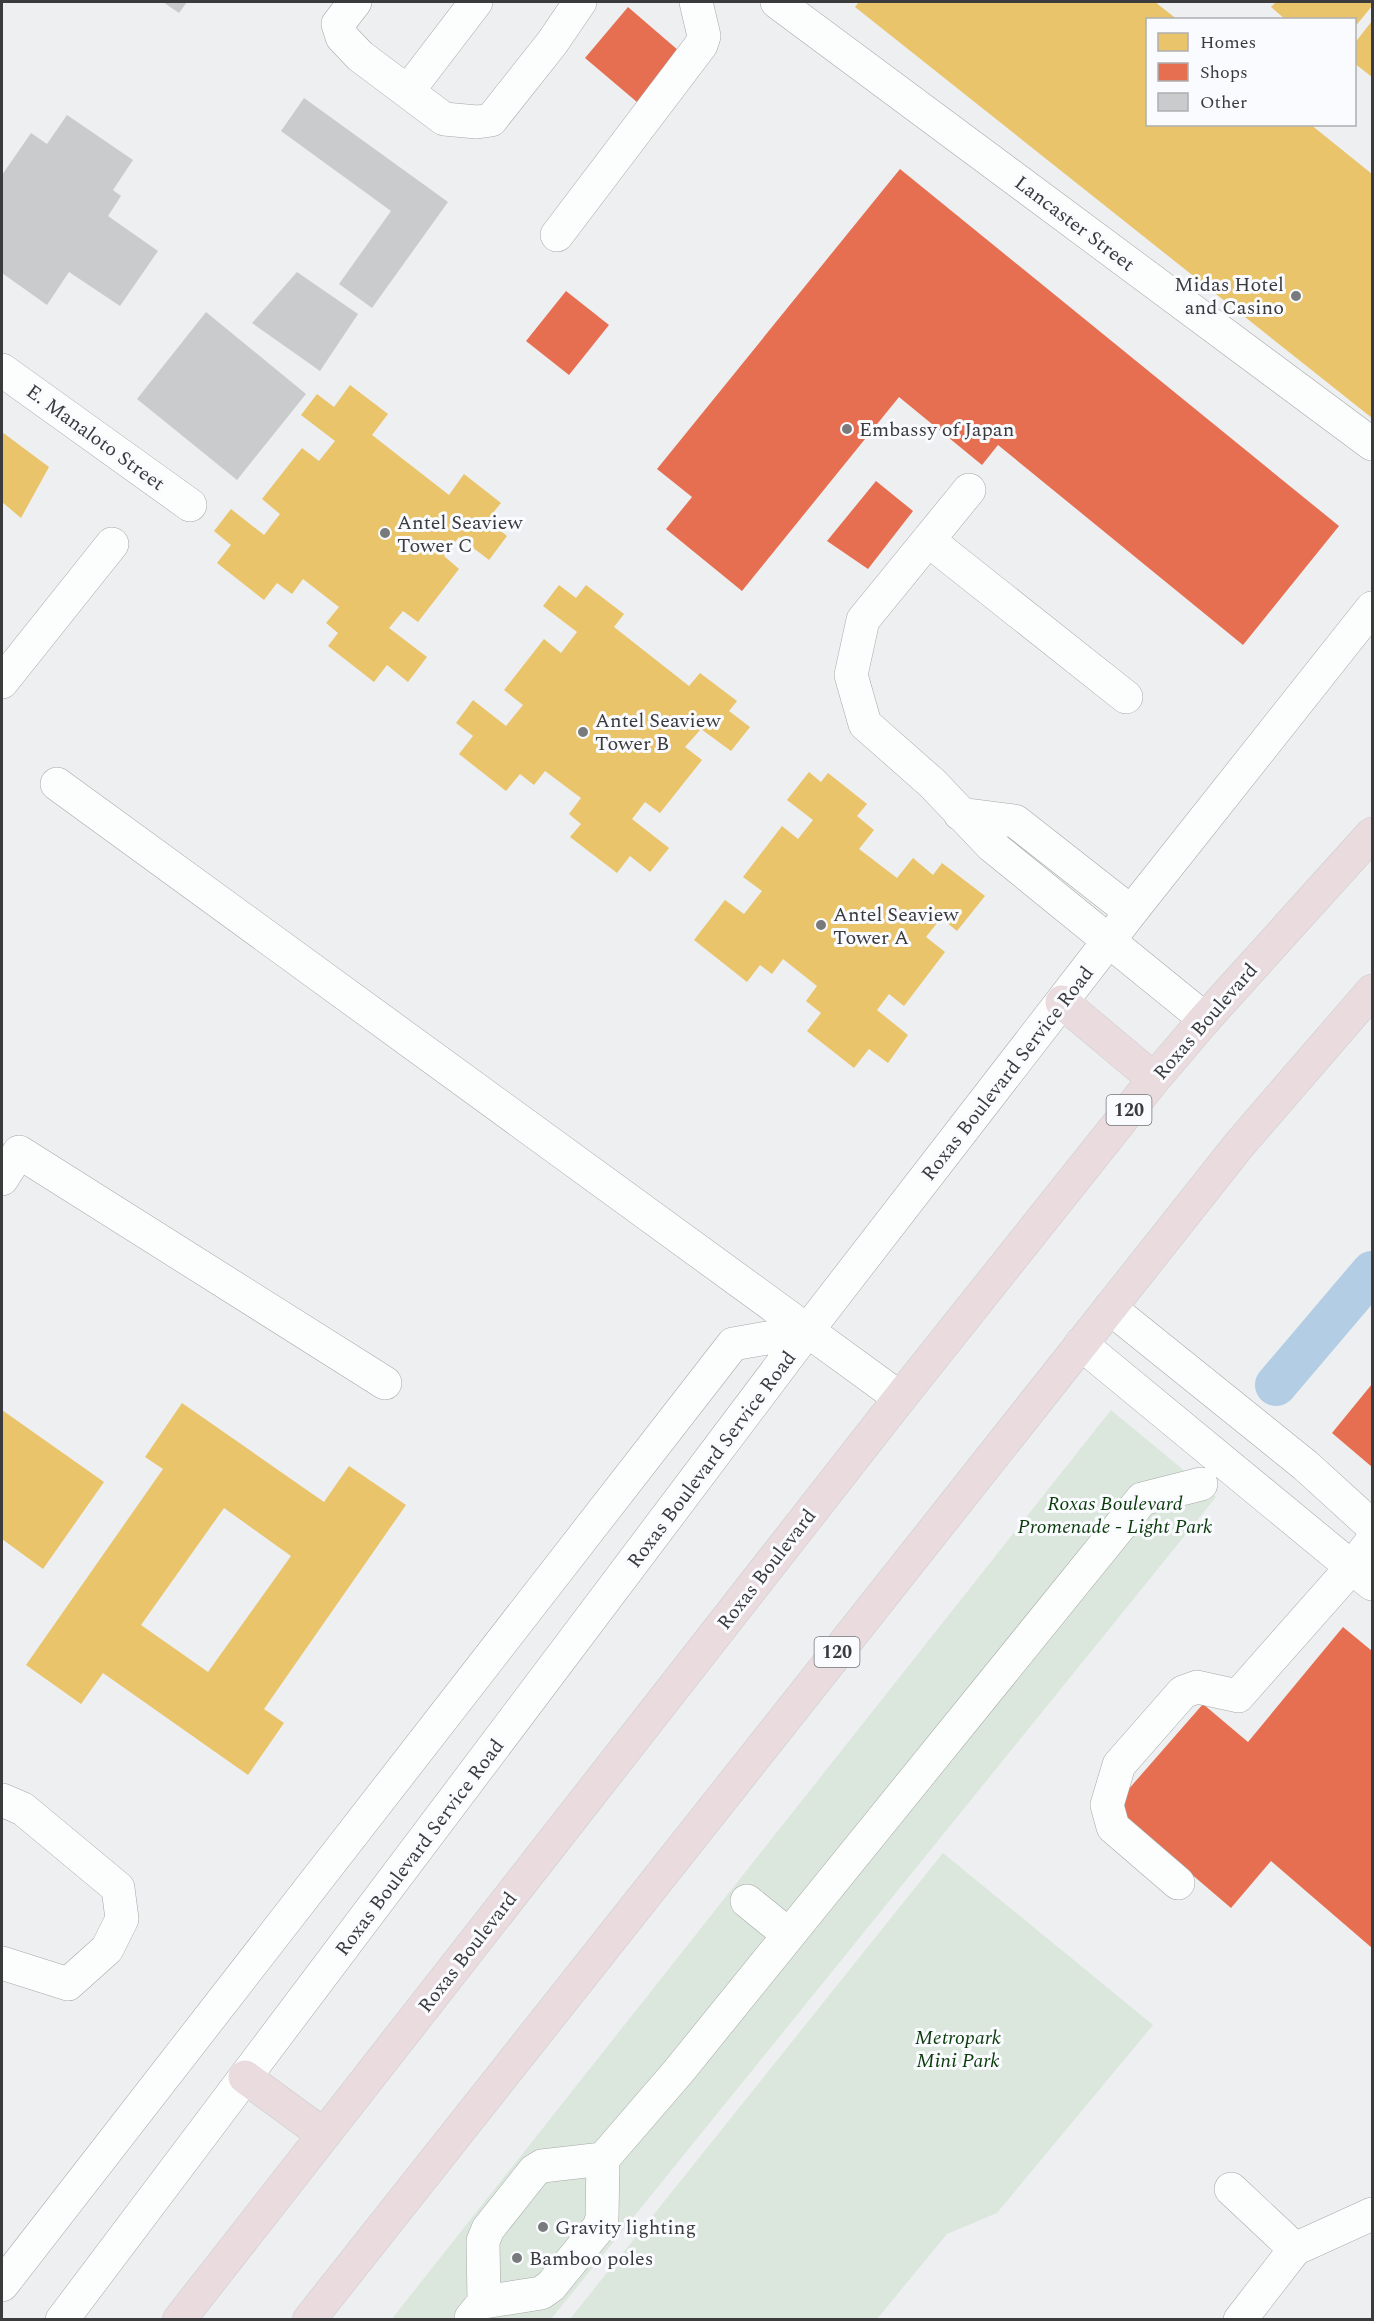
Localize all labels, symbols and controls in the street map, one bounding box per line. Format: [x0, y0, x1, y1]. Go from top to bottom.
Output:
legend [1146, 18, 1356, 126]
text: Homes [1200, 29, 1256, 56]
text: Shops [1200, 59, 1248, 86]
text: Other [1200, 89, 1247, 116]
street label: Lancaster Street [1008, 168, 1141, 279]
place label: Midas Hotel and Casino [1174, 270, 1284, 323]
marker: Midas Hotel and Casino [1289, 289, 1303, 303]
street label: E. Manaloto Street [20, 377, 171, 499]
place label: Embassy of Japan [859, 415, 1014, 445]
marker: Embassy of Japan [840, 422, 854, 436]
place label: Antel Seaview Tower C [397, 508, 523, 561]
marker: Antel Seaview Tower C [378, 526, 392, 540]
place label: Antel Seaview Tower B [595, 706, 721, 759]
marker: Antel Seaview Tower B [576, 725, 590, 739]
place label: Antel Seaview Tower A [833, 900, 959, 953]
marker: Antel Seaview Tower A [814, 918, 828, 932]
street label: Roxas Boulevard [1146, 956, 1265, 1087]
street label: Roxas Boulevard Service Road [914, 960, 1101, 1187]
road number: 120 [1106, 1095, 1152, 1125]
street label: Roxas Boulevard Service Road [622, 1346, 800, 1572]
park label: Roxas Boulevard Promenade - Light Park [1018, 1489, 1213, 1542]
street label: Roxas Boulevard [711, 1504, 821, 1634]
road number: 120 [814, 1637, 860, 1667]
street label: Roxas Boulevard Service Road [330, 1734, 508, 1960]
street label: Roxas Boulevard [412, 1887, 522, 2017]
park label: Metropark Mini Park [915, 2023, 1002, 2076]
place label: Gravity lighting [555, 2213, 696, 2243]
marker: Gravity lighting [536, 2220, 550, 2234]
place label: Bamboo poles [529, 2244, 653, 2274]
marker: Bamboo poles [510, 2251, 524, 2265]

